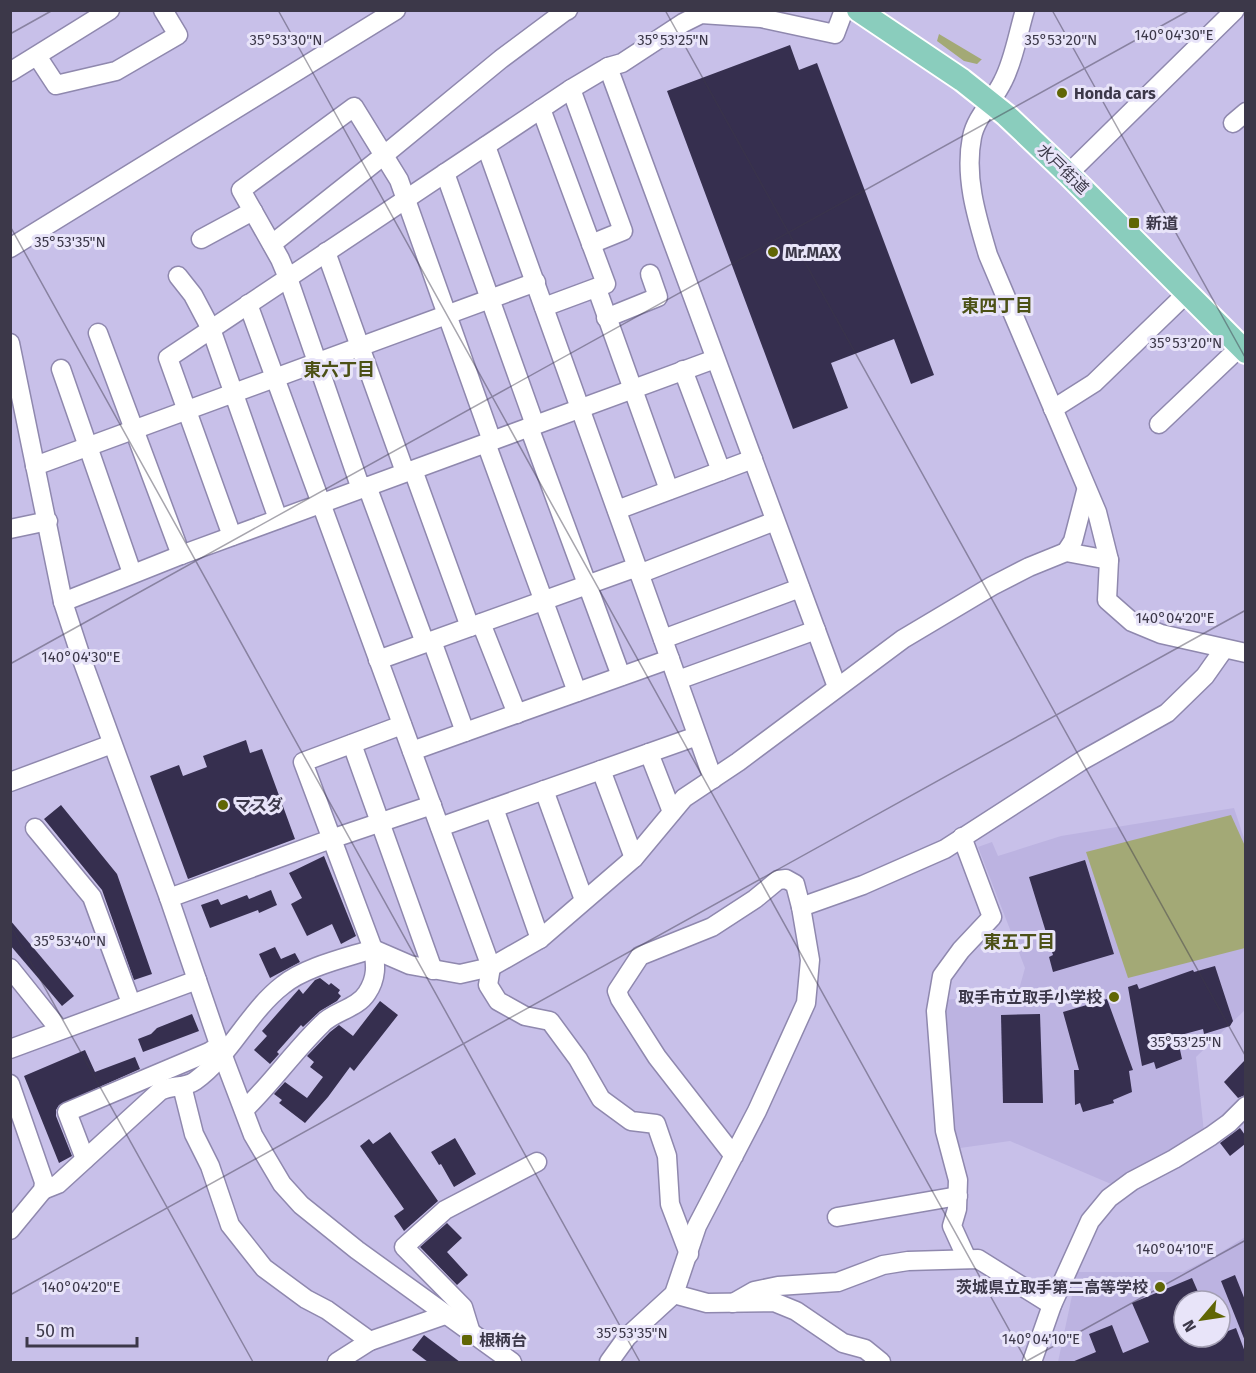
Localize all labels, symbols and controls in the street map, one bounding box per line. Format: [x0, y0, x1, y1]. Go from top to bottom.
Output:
text: 140°04'30"E [1134, 26, 1214, 44]
text: 35°53'30"N [250, 31, 322, 49]
text: 35°53'25"N [637, 31, 709, 49]
text: 35°53'20"N [1025, 31, 1097, 49]
place label: Honda cars [1074, 84, 1156, 103]
marker: Honda cars [1055, 86, 1069, 100]
street label: 水戸街道 [1033, 140, 1093, 198]
place label: 新道 [1146, 214, 1178, 233]
marker: 新道 [1127, 216, 1141, 230]
text: 35°53'35"N [34, 233, 106, 251]
place label: Mr.MAX [785, 243, 839, 262]
marker: Mr.MAX [766, 245, 780, 259]
district label: 東四丁目 [961, 295, 1033, 317]
text: 35°53'20"N [1150, 334, 1222, 352]
district label: 東六丁目 [303, 359, 375, 381]
text: 140°04'20"E [1135, 609, 1215, 627]
text: 140°04'30"E [41, 648, 121, 666]
place label: マスダ [235, 796, 283, 815]
marker: マスダ [216, 798, 230, 812]
district label: 東五丁目 [983, 931, 1055, 953]
text: 35°53'40"N [34, 932, 106, 950]
place label: 取手市立取手小学校 [958, 988, 1102, 1007]
marker: 取手市立取手小学校 [1107, 990, 1121, 1004]
text: 35°53'25"N [1150, 1033, 1222, 1051]
text: 140°04'10"E [1136, 1240, 1214, 1258]
text: 140°04'20"E [41, 1278, 121, 1296]
place label: 茨城県立取手第二高等学校 [956, 1278, 1148, 1297]
marker: 茨城県立取手第二高等学校 [1153, 1280, 1167, 1294]
north arrow [1172, 1289, 1232, 1349]
scale bar [27, 1310, 136, 1348]
text: N [1178, 1317, 1200, 1335]
text: 50 m [36, 1320, 75, 1342]
text: 35°53'35"N [596, 1324, 668, 1342]
text: 140°04'10"E [1002, 1330, 1080, 1348]
place label: 根柄台 [479, 1331, 527, 1350]
marker: 根柄台 [460, 1333, 474, 1347]

